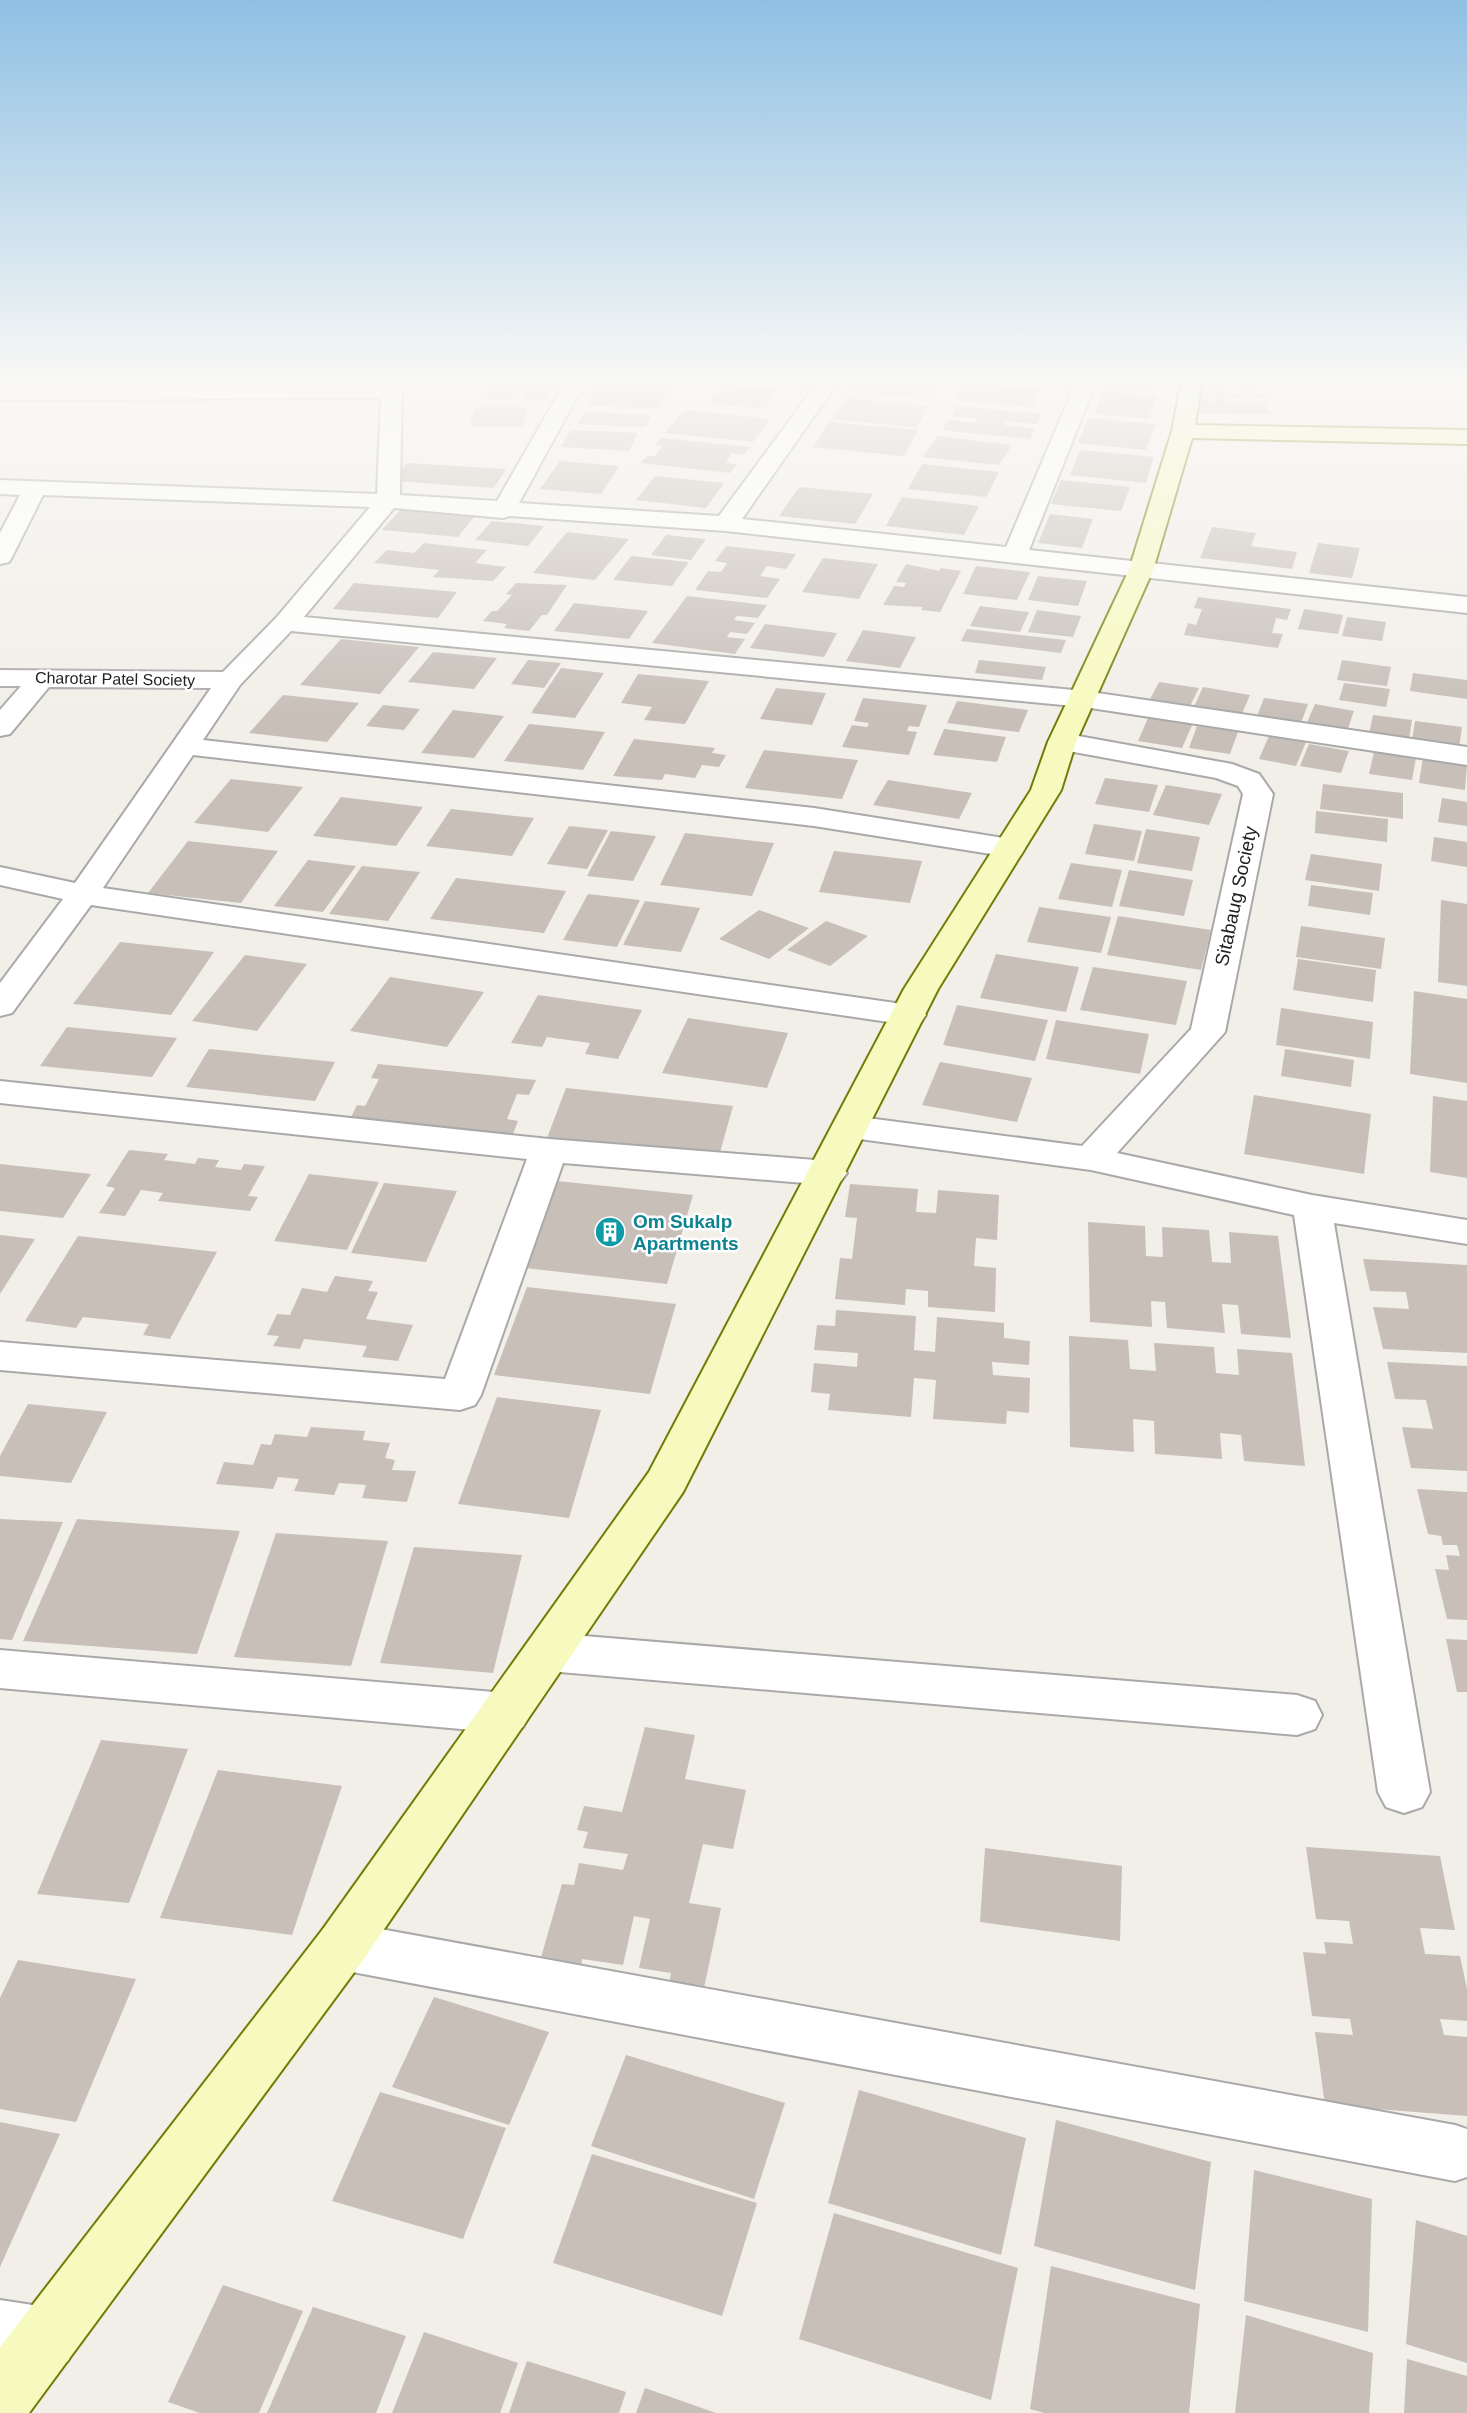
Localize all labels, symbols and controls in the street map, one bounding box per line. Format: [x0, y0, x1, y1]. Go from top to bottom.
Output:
street label: Charotar Patel Society [35, 669, 195, 689]
street label: Sitabaug Society [1211, 824, 1261, 968]
place label: Om Sukalp Apartments [633, 1211, 739, 1254]
building icon: Om Sukalp Apartments [593, 1215, 627, 1249]

